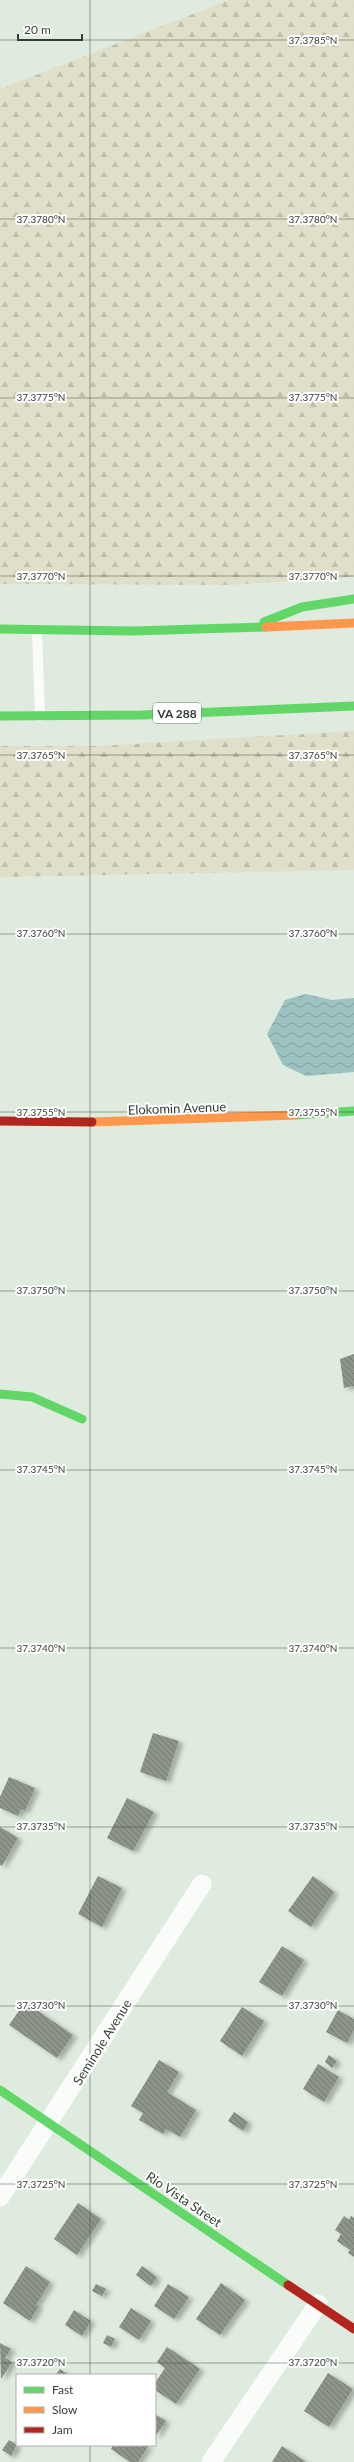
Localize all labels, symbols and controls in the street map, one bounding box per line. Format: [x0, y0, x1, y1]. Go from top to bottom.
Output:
scale bar [18, 16, 82, 42]
text: 20 m [24, 22, 51, 37]
text: 37.3785°N [289, 34, 337, 46]
text: 37.3780°N [17, 213, 65, 225]
text: 37.3780°N [289, 213, 337, 225]
text: 37.3775°N [17, 391, 65, 403]
text: 37.3775°N [289, 391, 337, 403]
text: 37.3770°N [17, 570, 65, 582]
text: 37.3770°N [289, 570, 337, 582]
road number: VA 288 [153, 703, 201, 723]
text: 37.3765°N [17, 749, 65, 761]
text: 37.3765°N [289, 749, 337, 761]
text: 37.3760°N [17, 927, 65, 939]
text: 37.3760°N [289, 927, 337, 939]
street label: Elokomin Avenue [128, 1098, 227, 1118]
text: 37.3755°N [17, 1106, 65, 1118]
text: 37.3755°N [289, 1106, 337, 1118]
text: 37.3750°N [17, 1284, 65, 1296]
text: 37.3750°N [289, 1284, 337, 1296]
text: 37.3745°N [17, 1463, 65, 1475]
text: 37.3745°N [289, 1463, 337, 1475]
text: 37.3740°N [17, 1642, 65, 1654]
text: 37.3740°N [289, 1642, 337, 1654]
text: 37.3735°N [17, 1820, 65, 1832]
text: 37.3735°N [289, 1820, 337, 1832]
street label: Seminole Avenue [69, 1996, 135, 2088]
text: 37.3730°N [17, 1999, 65, 2011]
text: 37.3730°N [289, 1999, 337, 2011]
street label: Rio Vista Street [143, 2168, 225, 2230]
text: 37.3725°N [17, 2178, 65, 2190]
text: 37.3725°N [289, 2178, 337, 2190]
text: 37.3720°N [17, 2356, 65, 2368]
text: 37.3720°N [289, 2356, 337, 2368]
legend [16, 2374, 156, 2446]
text: Fast [52, 2382, 74, 2397]
text: Slow [52, 2402, 78, 2417]
text: Jam [52, 2422, 73, 2437]

